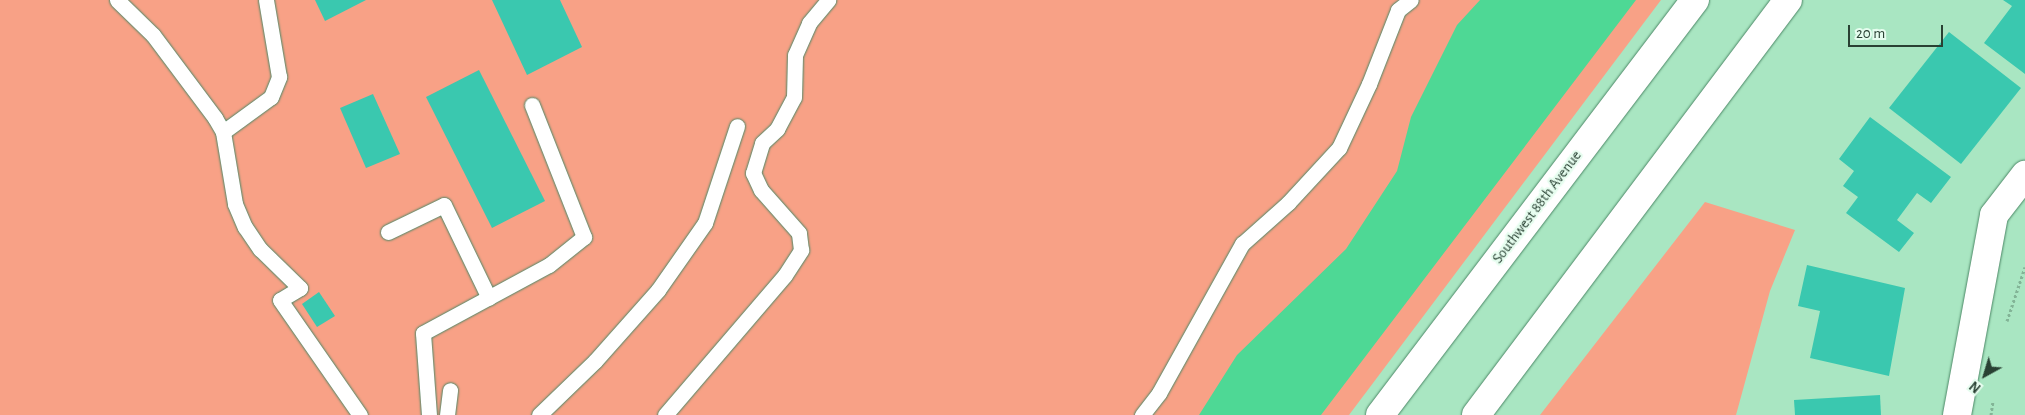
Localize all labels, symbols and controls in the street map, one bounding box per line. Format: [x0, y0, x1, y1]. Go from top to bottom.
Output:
scale bar [1850, 15, 1945, 47]
text: 20 m [1856, 26, 1885, 41]
street label: Southwest 88th Avenue [1489, 147, 1585, 267]
north arrow [1960, 350, 2010, 400]
text: N [1967, 378, 1984, 395]

